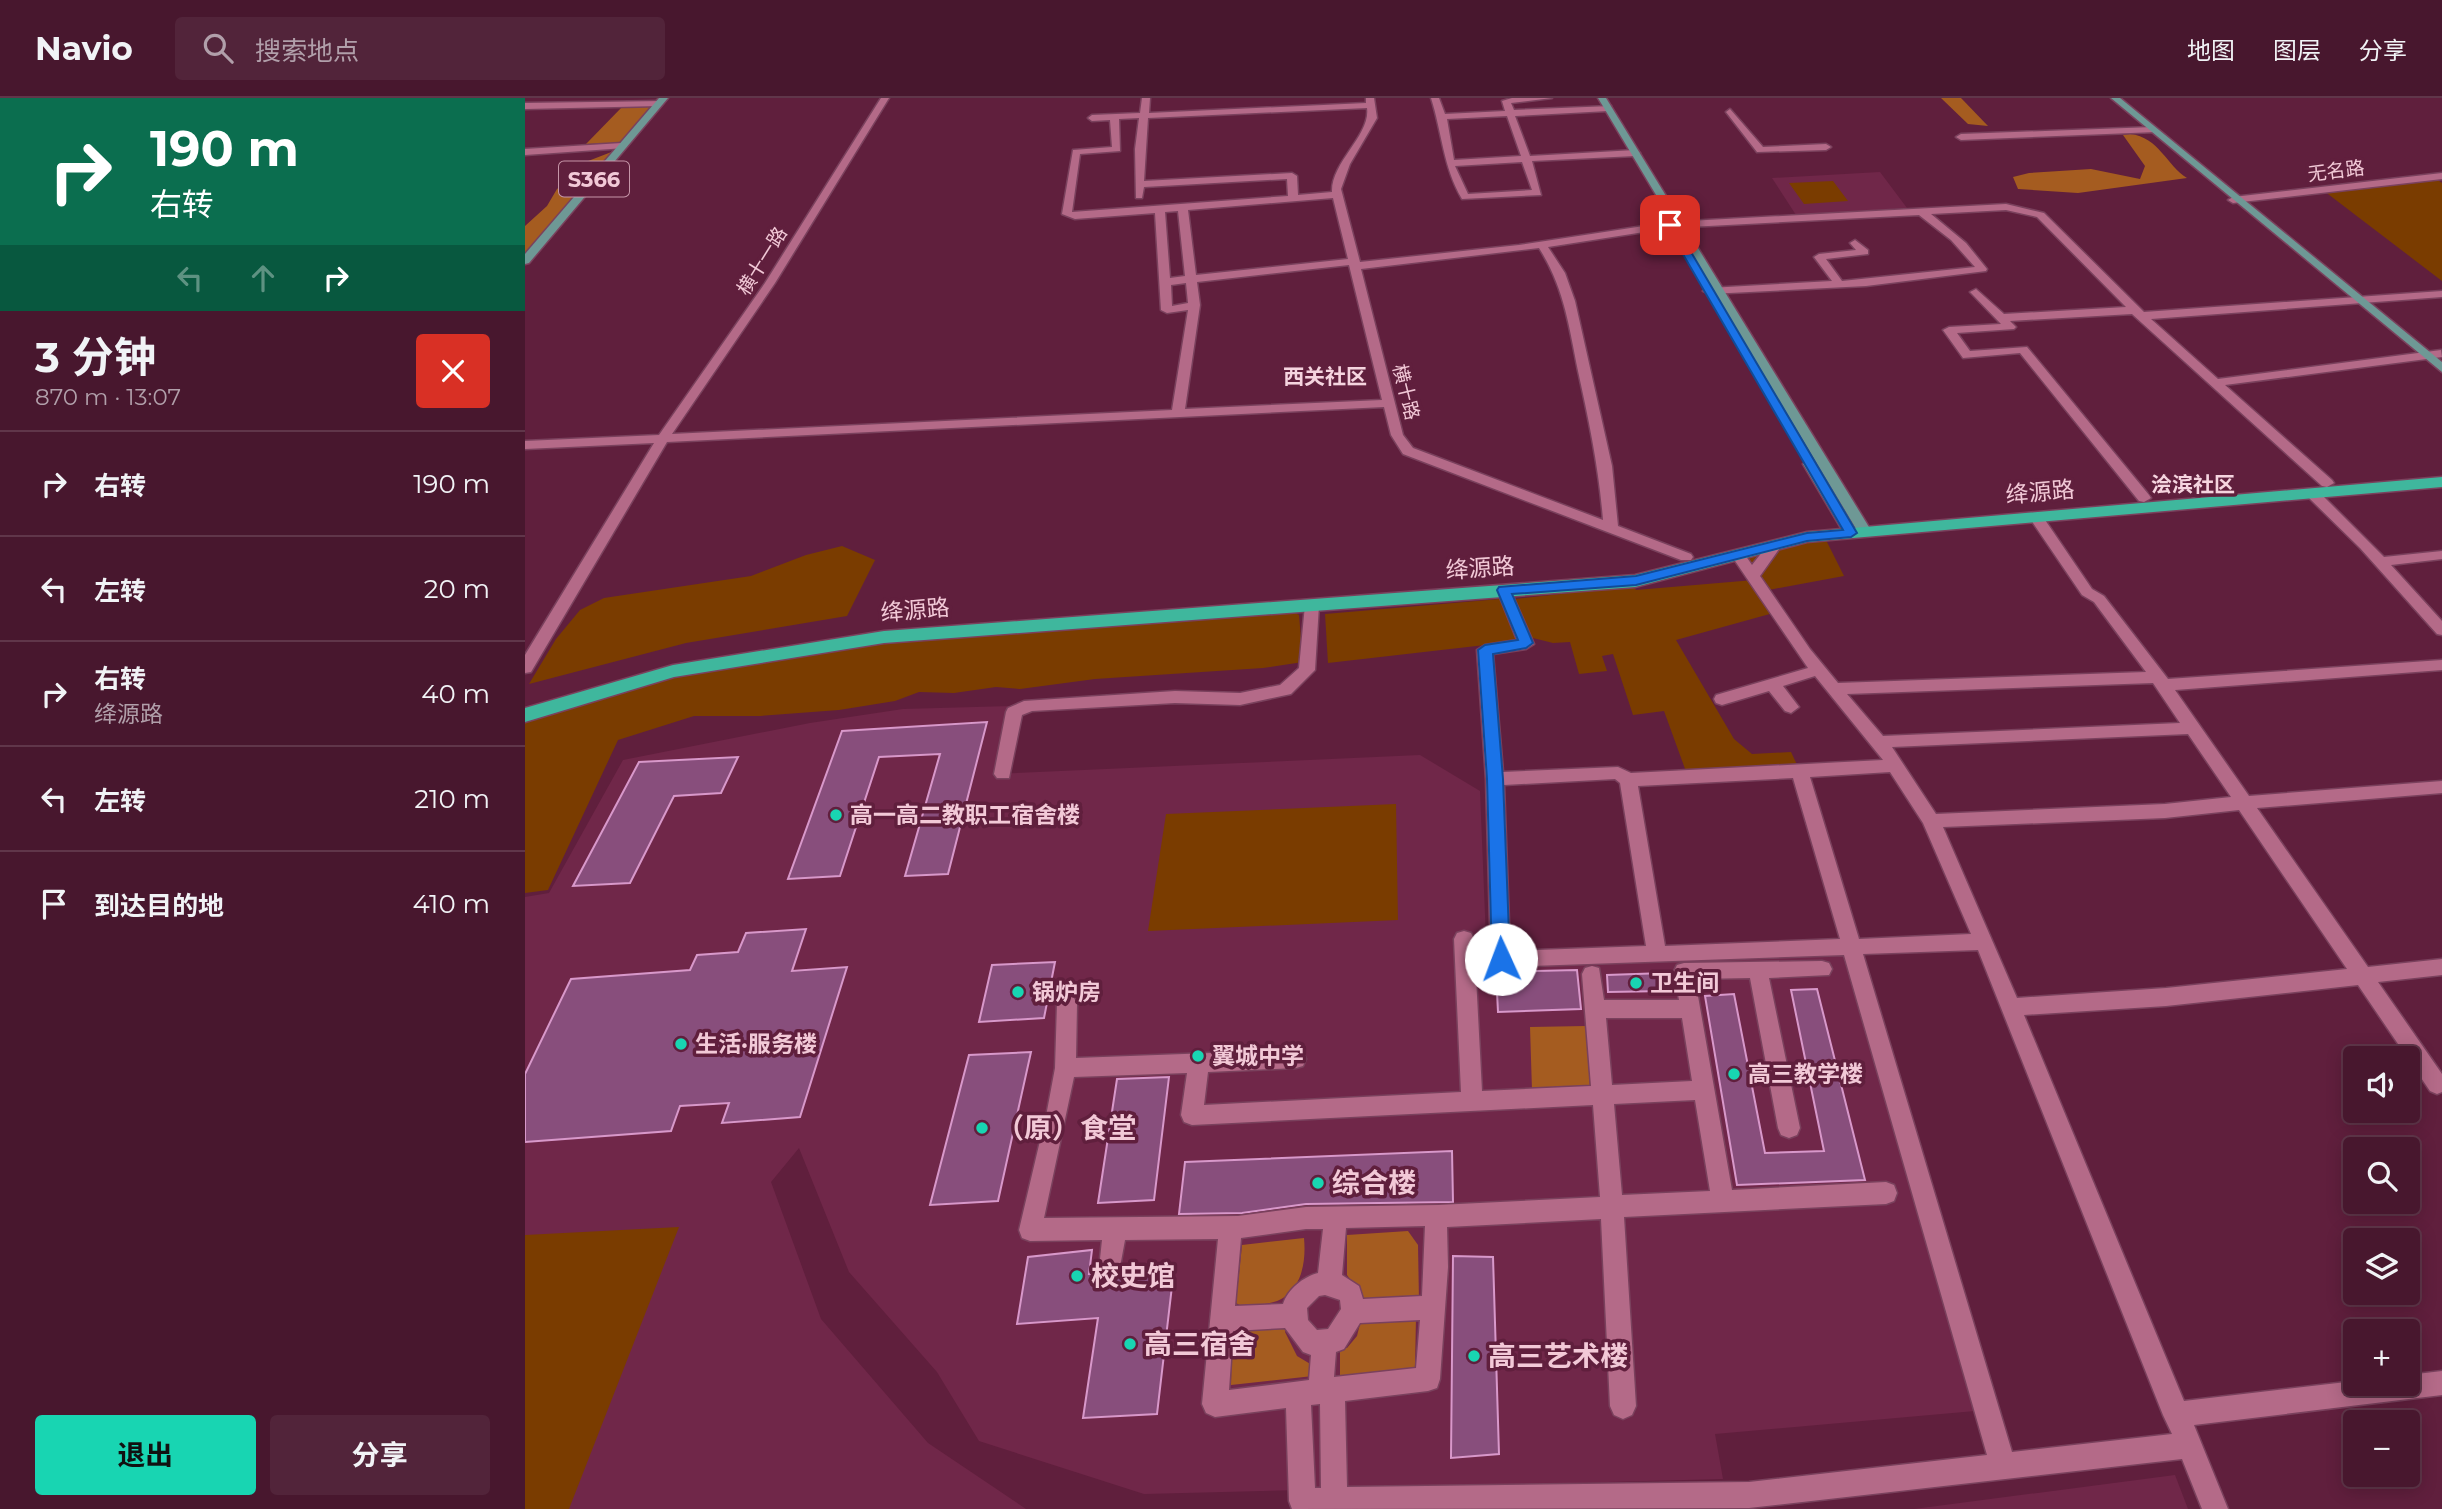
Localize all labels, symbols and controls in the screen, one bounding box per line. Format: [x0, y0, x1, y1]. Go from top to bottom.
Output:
search box [175, 17, 665, 80]
text: Navio [35, 28, 133, 68]
icon: search [199, 29, 237, 67]
text: 搜索地点 [255, 35, 359, 67]
text: 地图 [2187, 36, 2235, 65]
text: 图层 [2273, 36, 2321, 65]
text: 分享 [2359, 36, 2407, 65]
text: 190 m [150, 119, 299, 178]
icon: right [35, 126, 126, 217]
street label: 无名路 [2306, 156, 2366, 186]
road number: S366 [559, 162, 629, 196]
text: 右转 [150, 185, 214, 224]
pin [1640, 195, 1700, 255]
icon: arrive [1651, 206, 1689, 244]
street label: 横十一路 [732, 223, 792, 299]
icon: left [171, 259, 209, 297]
icon: ahead [244, 259, 282, 297]
icon: right [317, 259, 355, 297]
text: 3 分钟 [35, 331, 156, 383]
button: close [416, 334, 490, 408]
street label: 横十路 [1388, 362, 1424, 422]
district label: 西关社区 [1283, 364, 1367, 389]
text: 870 m · 13:07 [35, 383, 181, 411]
icon: right [35, 465, 73, 503]
text: 190 m [413, 468, 490, 500]
text: 右转 [94, 470, 146, 502]
district label: 浍滨社区 [2151, 472, 2235, 497]
street label: 绛源路 [2004, 475, 2076, 509]
street label: 绛源路 [1445, 552, 1515, 584]
icon: left [35, 570, 73, 608]
text: 20 m [424, 573, 490, 605]
text: 左转 [94, 575, 146, 607]
street label: 绛源路 [879, 593, 951, 627]
text: 右转 [94, 663, 146, 695]
icon: right [35, 675, 73, 713]
text: 40 m [421, 678, 490, 710]
text: 绛源路 [94, 700, 163, 728]
icon: left [35, 780, 73, 818]
text: 210 m [414, 783, 490, 815]
text: 左转 [94, 785, 146, 817]
place label: 高一高二教职工宿舍楼 [850, 801, 1080, 829]
marker: 高一高二教职工宿舍楼 [828, 807, 844, 823]
icon: arrive [35, 885, 73, 923]
text: 410 m [412, 888, 490, 920]
text: 到达目的地 [94, 890, 224, 922]
position arrow [1464, 922, 1538, 996]
place label: 卫生间 [1650, 969, 1719, 997]
marker: 卫生间 [1628, 975, 1644, 991]
place label: 锅炉房 [1032, 978, 1101, 1006]
marker: 锅炉房 [1010, 984, 1026, 1000]
place label: 生活·服务楼 [695, 1030, 817, 1058]
marker: 生活·服务楼 [673, 1036, 689, 1052]
place label: 翼城中学 [1212, 1042, 1304, 1070]
map controls [2343, 1046, 2420, 1487]
button: sound [2343, 1046, 2420, 1123]
marker: 翼城中学 [1190, 1048, 1206, 1064]
place label: 高三教学楼 [1748, 1060, 1863, 1088]
marker: 高三教学楼 [1726, 1066, 1742, 1082]
place label: （原）食堂 [996, 1111, 1136, 1145]
marker: （原）食堂 [974, 1120, 990, 1136]
button: search [2343, 1137, 2420, 1214]
place label: 综合楼 [1332, 1166, 1416, 1200]
marker: 综合楼 [1310, 1175, 1326, 1191]
button: layers [2343, 1228, 2420, 1305]
place label: 校史馆 [1091, 1259, 1175, 1293]
marker: 校史馆 [1069, 1268, 1085, 1284]
button: + [2343, 1319, 2420, 1396]
place label: 高三宿舍 [1144, 1327, 1256, 1361]
marker: 高三宿舍 [1122, 1336, 1138, 1352]
place label: 高三艺术楼 [1488, 1339, 1628, 1373]
marker: 高三艺术楼 [1466, 1348, 1482, 1364]
button: − [2343, 1410, 2420, 1487]
button: 退出 [35, 1415, 256, 1495]
button: 分享 [270, 1415, 490, 1495]

